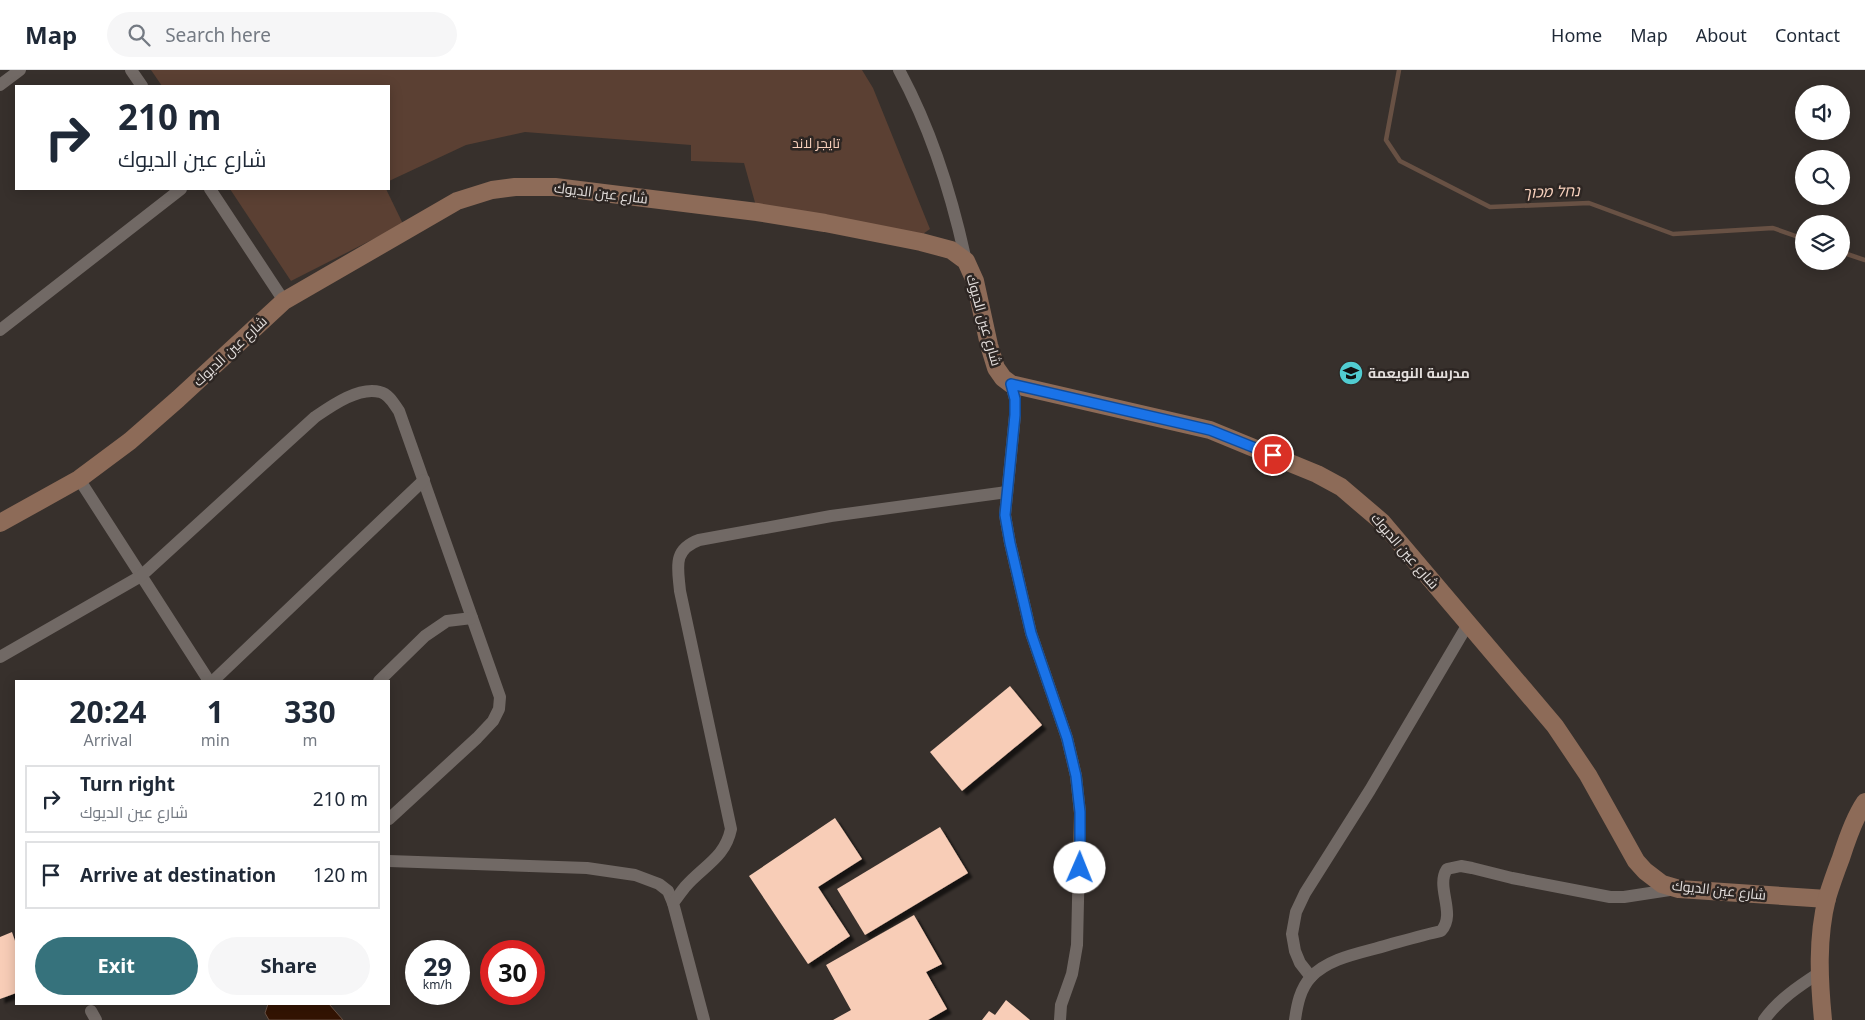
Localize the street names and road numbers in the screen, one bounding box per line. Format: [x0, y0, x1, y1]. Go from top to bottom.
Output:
street label: شارع عين الديوك [553, 177, 649, 208]
street label: شارع عين الديوك [962, 272, 1007, 368]
street label: شارع عين الديوك [189, 311, 271, 390]
street label: شارع عين الديوك [1367, 509, 1444, 593]
street label: شارع عين الديوك [1671, 875, 1767, 904]

